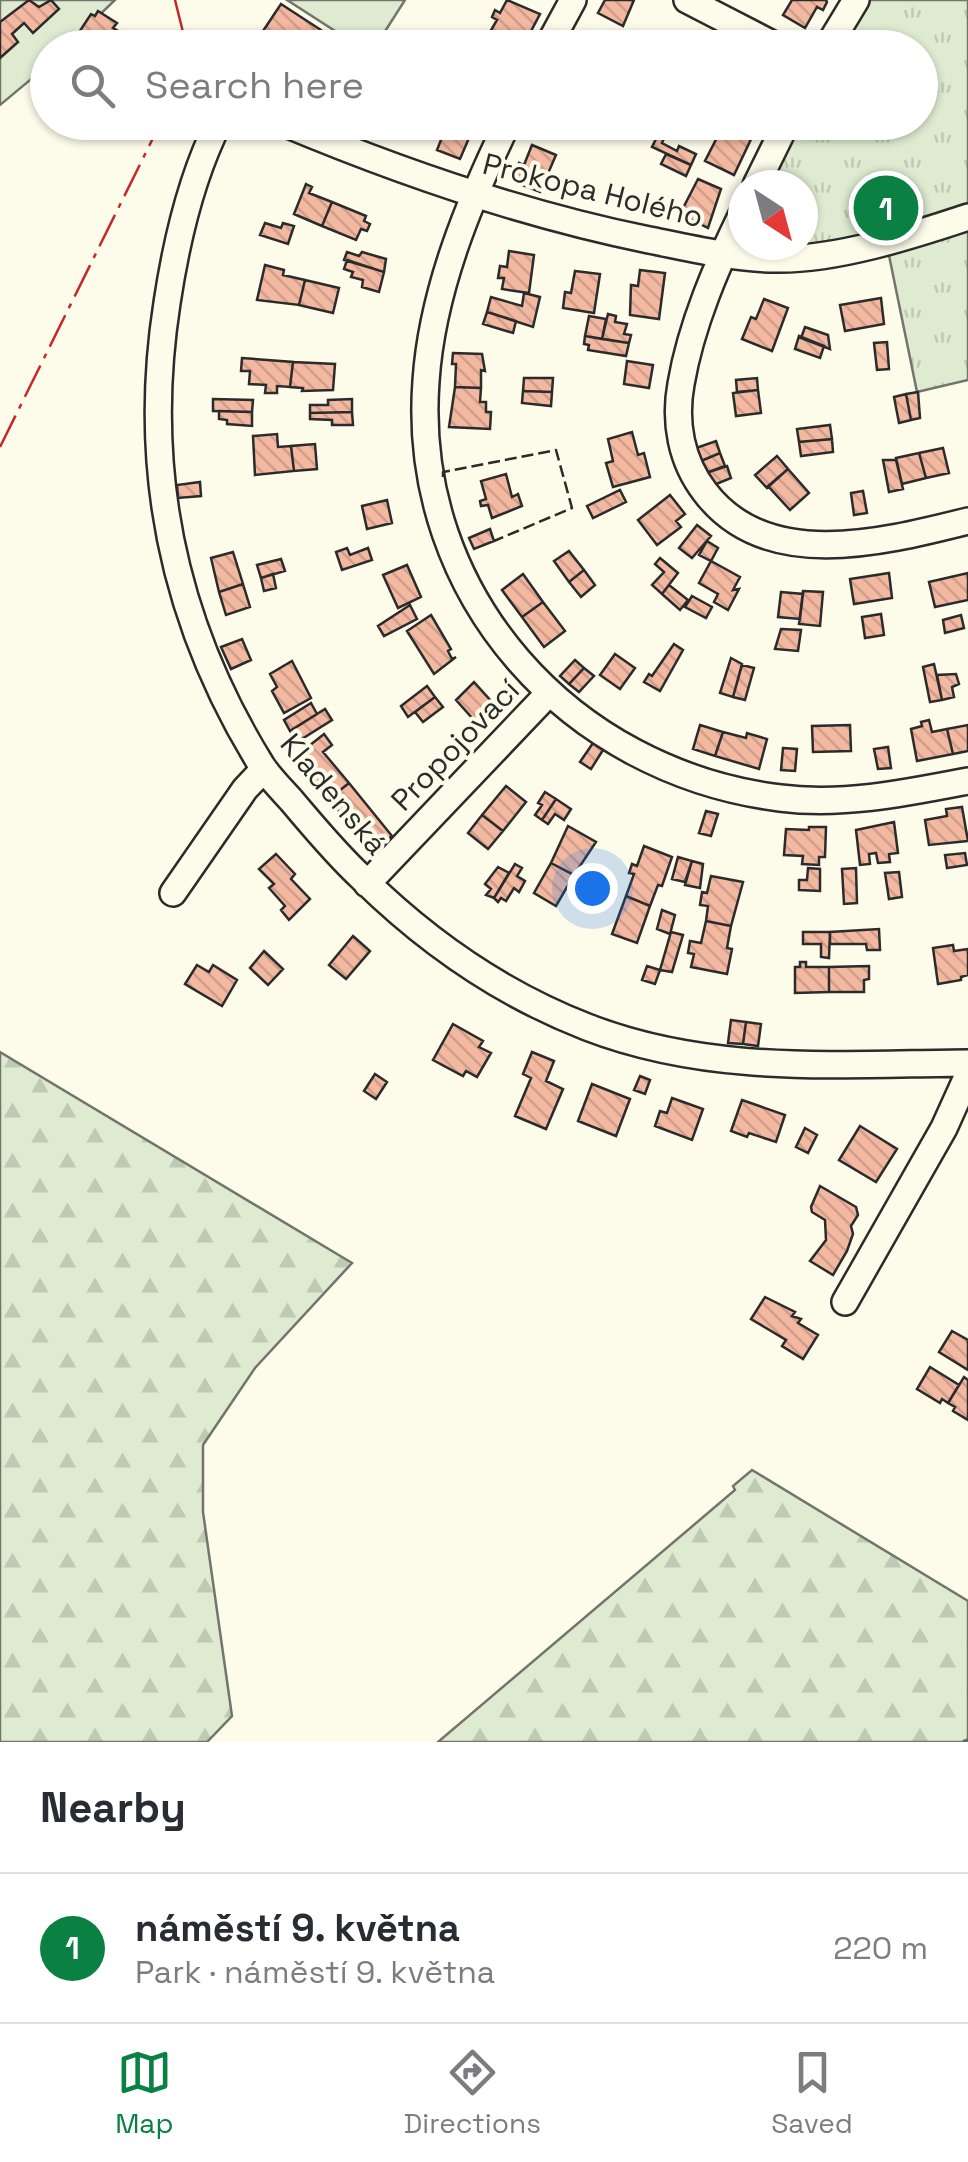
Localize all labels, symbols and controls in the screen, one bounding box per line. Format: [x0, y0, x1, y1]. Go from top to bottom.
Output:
search box [30, 30, 938, 140]
icon: search [65, 58, 120, 113]
text: Search here [145, 61, 364, 109]
street label: Prokopa Holého [479, 144, 707, 236]
north arrow [728, 170, 818, 260]
pin: 1 [854, 170, 918, 246]
street label: Propojovací [382, 670, 528, 819]
street label: Kladenská [272, 725, 396, 863]
your location [567, 863, 618, 914]
text: Nearby [40, 1781, 186, 1834]
text: náměstí 9. května [135, 1904, 460, 1952]
text: 1 [65, 1928, 80, 1968]
text: 220 m [833, 1928, 928, 1968]
text: Park · náměstí 9. května [135, 1952, 495, 1992]
tab: Map [115, 2045, 173, 2141]
tab: Directions [404, 2045, 541, 2141]
tab: Saved [771, 2045, 853, 2141]

